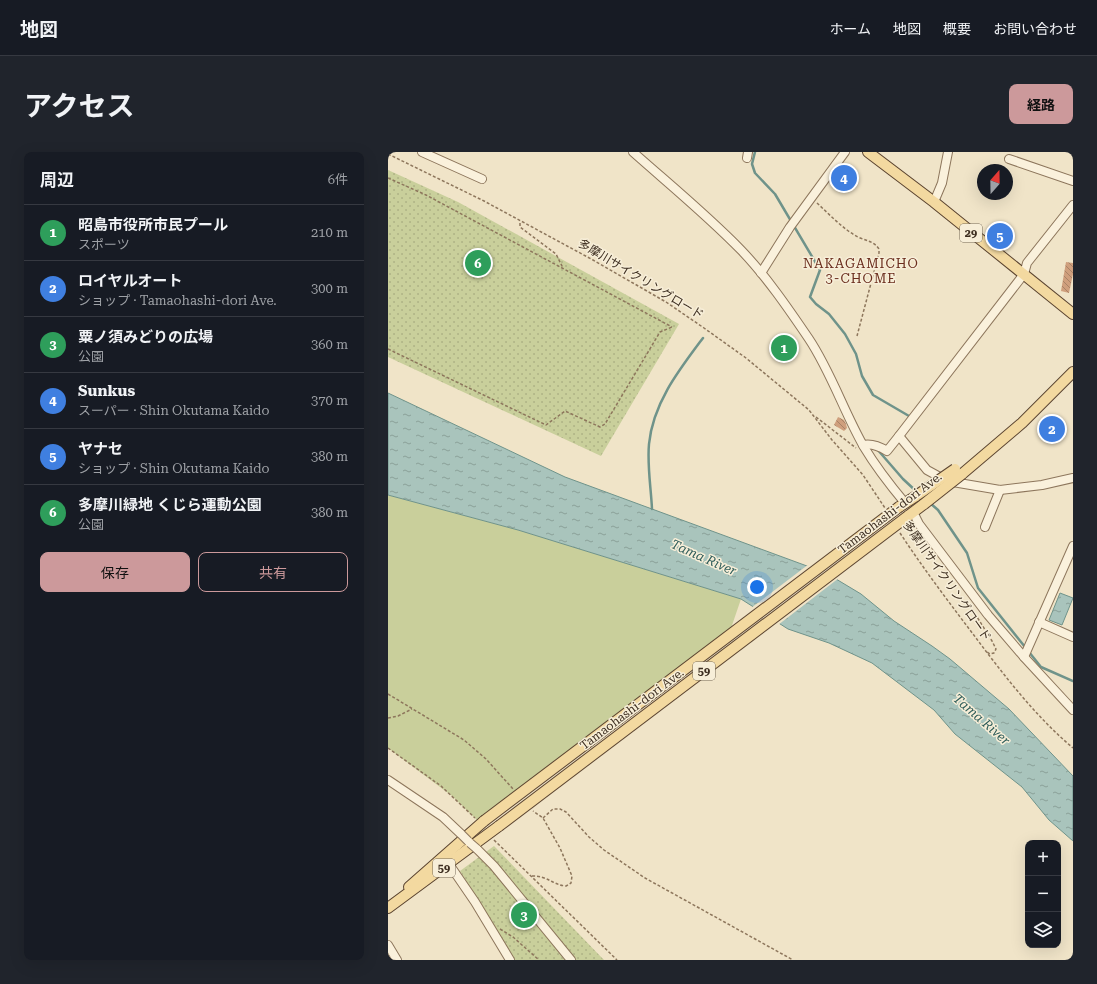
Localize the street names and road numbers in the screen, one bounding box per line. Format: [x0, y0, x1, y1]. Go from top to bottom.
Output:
road number: 29 [960, 224, 982, 242]
street label: 多摩川サイクリングロード [576, 236, 706, 322]
street label: Tamaohashi-dori Ave. [835, 469, 945, 557]
street label: 多摩川サイクリングロード [900, 518, 994, 644]
road number: 59 [693, 662, 715, 680]
street label: Tamaohashi-dori Ave. [577, 665, 687, 753]
road number: 59 [433, 859, 455, 877]

